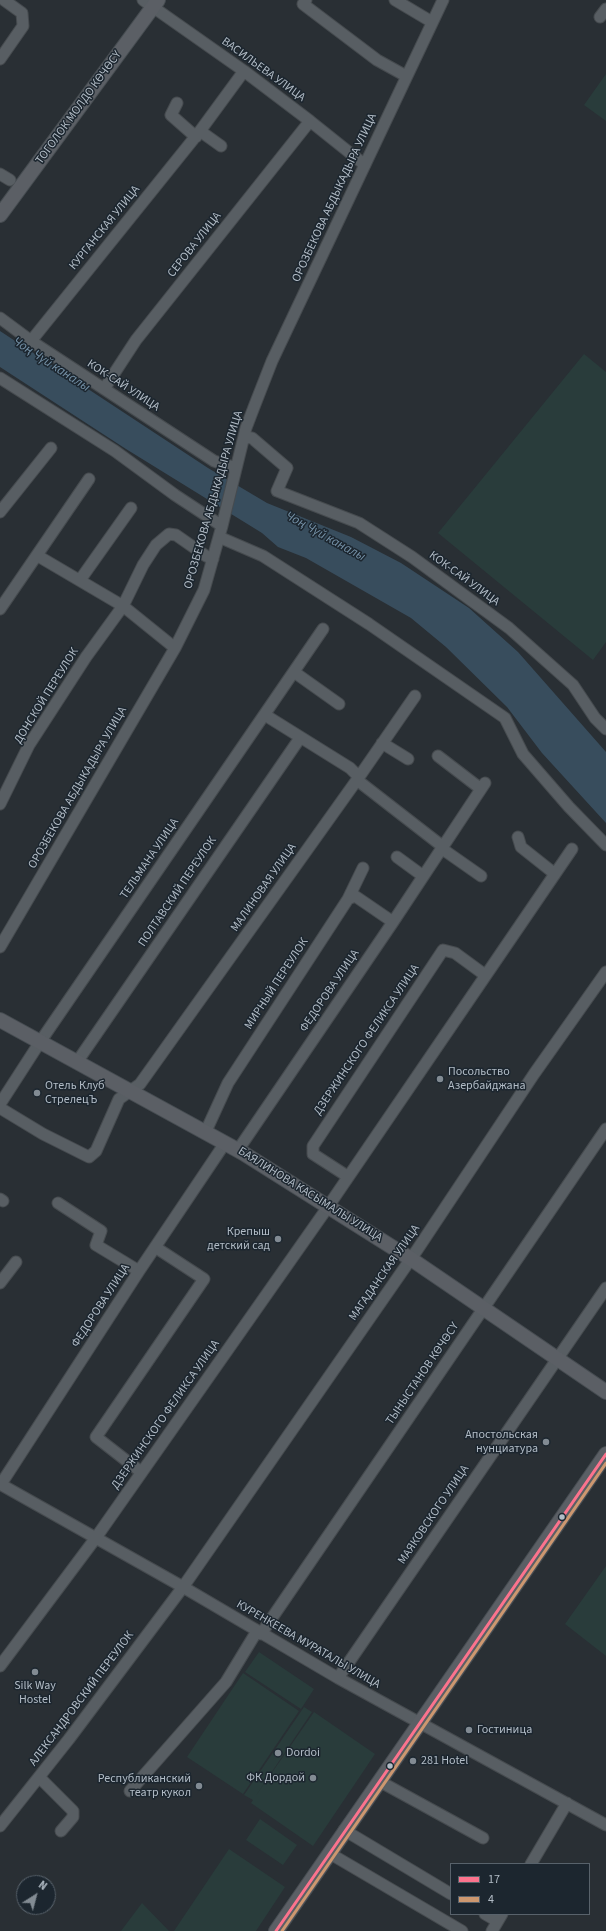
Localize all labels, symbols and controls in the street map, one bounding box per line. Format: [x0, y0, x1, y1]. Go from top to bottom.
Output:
street label: ВАСИЛЬЕВА УЛИЦА [218, 35, 308, 105]
street label: ТОГОЛОК МОЛДО КӨЧӨСҮ [33, 48, 125, 168]
street label: ОРОЗБЕКОВА АБДЫКАДЫРА УЛИЦА [289, 111, 381, 285]
street label: КУРГАНСКАЯ УЛИЦА [67, 183, 143, 273]
street label: СЕРОВА УЛИЦА [165, 209, 225, 281]
water label: Чоң Чүй каналы [10, 334, 92, 396]
street label: КОК-САЙ УЛИЦА [84, 357, 162, 415]
street label: ОРОЗБЕКОВА АБДЫКАДЫРА УЛИЦА [182, 409, 246, 591]
water label: Чоң Чүй каналы [282, 509, 368, 565]
street label: КОК-САЙ УЛИЦА [426, 549, 502, 609]
street label: ДОНСКОЙ ПЕРЕУЛОК [12, 645, 82, 747]
street label: ОРОЗБЕКОВА АБДЫКАДЫРА УЛИЦА [26, 705, 130, 871]
street label: ТЕЛЬМАНА УЛИЦА [118, 816, 182, 902]
street label: ПОЛТАВСКИЙ ПЕРЕУЛОК [136, 834, 220, 950]
street label: МАЛИНОВАЯ УЛИЦА [228, 841, 300, 935]
street label: МИРНЫЙ ПЕРЕУЛОК [242, 936, 312, 1032]
street label: ФЕДОРОВА УЛИЦА [297, 947, 363, 1035]
street label: ДЗЕРЖИНСКОГО ФЕЛИКСА УЛИЦА [311, 962, 423, 1118]
place label: Посольство Азербайджана [448, 1065, 525, 1093]
marker: Посольство Азербайджана [435, 1074, 445, 1084]
place label: Отель Клуб СтрелецЪ [45, 1079, 105, 1107]
marker: Отель Клуб СтрелецЪ [32, 1088, 42, 1098]
street label: БАЯЛИНОВА КАСЫМАЛЫ УЛИЦА [235, 1145, 385, 1245]
street label: МАГАДАНСКАЯ УЛИЦА [346, 1222, 424, 1324]
place label: Крепыш детский сад [207, 1225, 270, 1253]
marker: Крепыш детский сад [273, 1234, 283, 1244]
street label: ФЕДОРОВА УЛИЦА [69, 1262, 133, 1350]
street label: ТЫНЫСТАНОВ КӨЧӨСҮ [383, 1320, 463, 1428]
street label: ДЗЕРЖИНСКОГО ФЕЛИКСА УЛИЦА [109, 1338, 223, 1492]
place label: Апостольская нунциатура [465, 1428, 538, 1456]
marker: Апостольская нунциатура [541, 1437, 551, 1447]
street label: МАЯКОВСКОГО УЛИЦА [395, 1463, 473, 1567]
unlabelled marker [557, 1512, 567, 1522]
street label: КУРЕНКЕЕВА МУРАТАЛЫ УЛИЦА [233, 1598, 383, 1692]
street label: АЛЕКСАНДРОВСКИЙ ПЕРЕУЛОК [27, 1629, 137, 1769]
marker: Silk Way Hostel [30, 1667, 40, 1677]
place label: Silk Way Hostel [14, 1679, 56, 1707]
place label: Гостиница [477, 1723, 532, 1737]
marker: Гостиница [464, 1725, 474, 1735]
place label: Dordoi [286, 1746, 320, 1760]
marker: Dordoi [273, 1748, 283, 1758]
place label: 281 Hotel [421, 1754, 468, 1768]
marker: 281 Hotel [408, 1756, 418, 1766]
unlabelled marker [385, 1761, 395, 1771]
place label: ФК Дордой [246, 1771, 305, 1785]
place label: Республиканский театр кукол [98, 1772, 191, 1800]
marker: ФК Дордой [308, 1773, 318, 1783]
marker: Республиканский театр кукол [194, 1781, 204, 1791]
legend [450, 1863, 590, 1915]
text: 17 [488, 1871, 500, 1888]
north arrow [16, 1875, 56, 1915]
text: N [35, 1877, 50, 1894]
text: 4 [488, 1891, 494, 1908]

